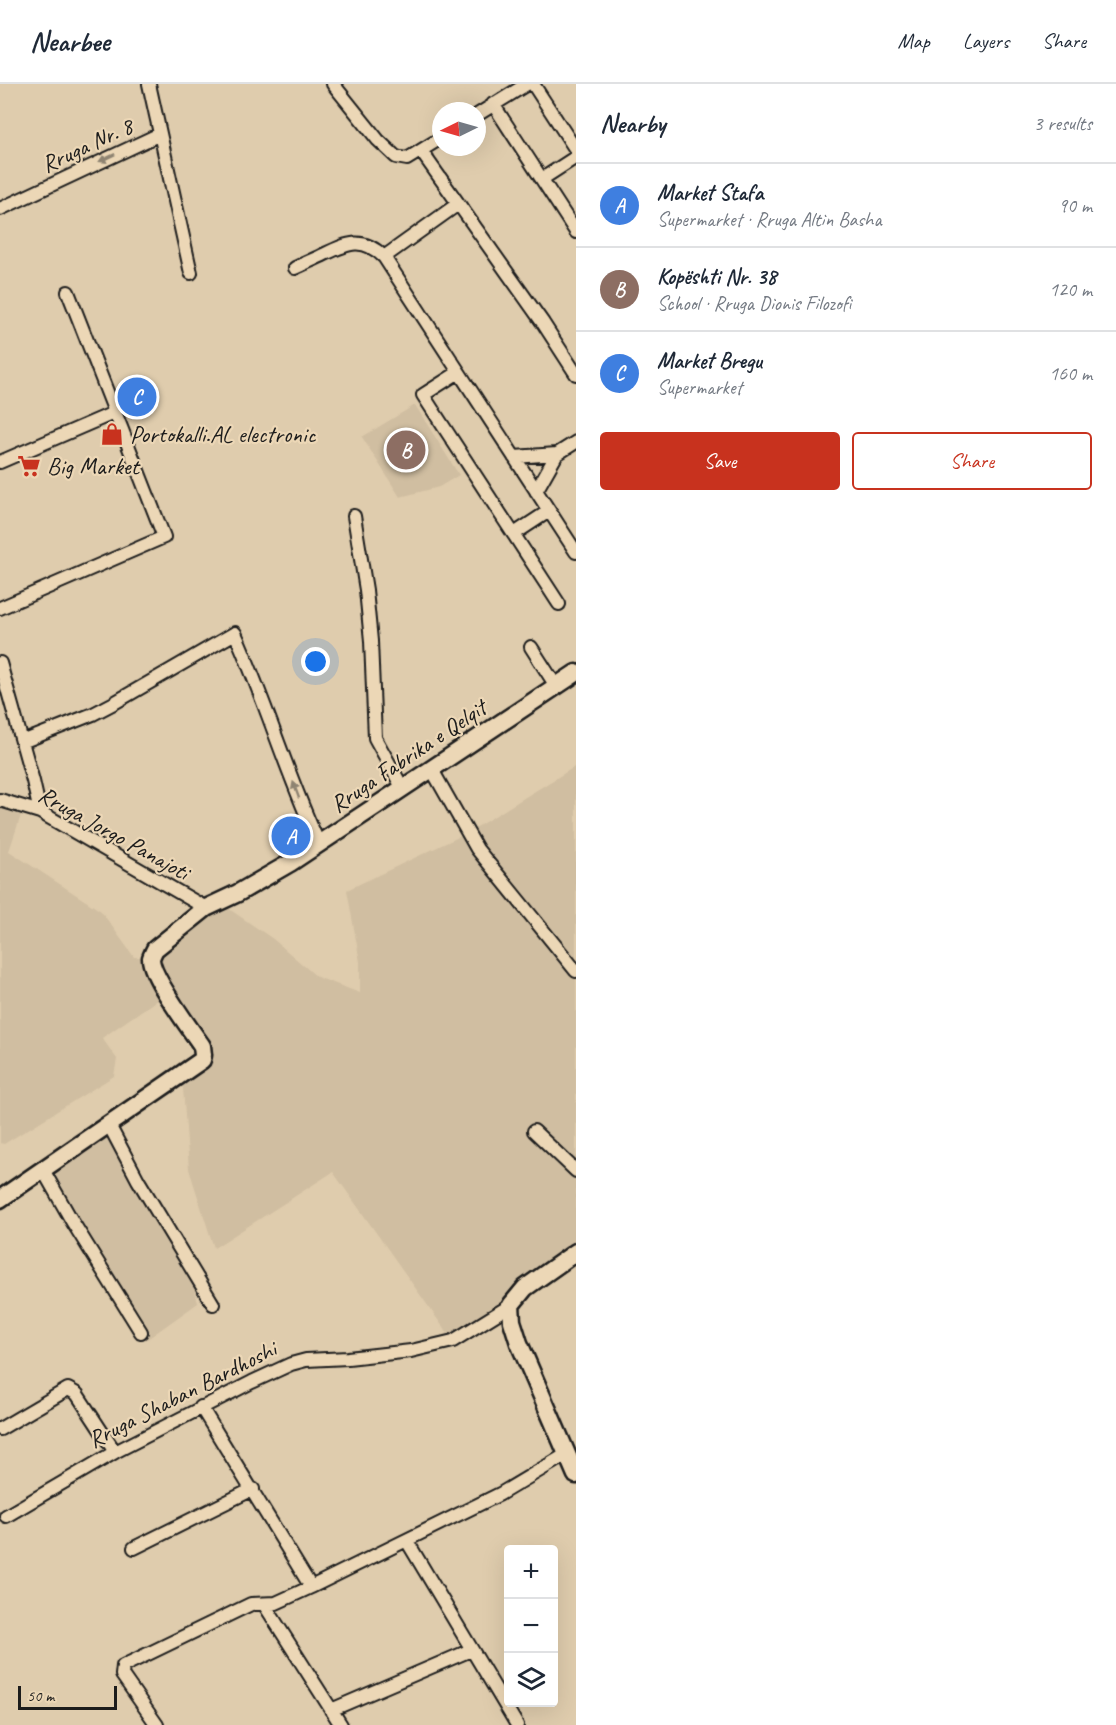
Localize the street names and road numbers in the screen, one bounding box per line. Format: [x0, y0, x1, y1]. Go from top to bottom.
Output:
street label: Rruga Nr. 8 [36, 110, 140, 179]
street label: Rruga Fabrika e Qelqit [324, 691, 494, 819]
street label: Rruga Jorgo Panajoti [33, 779, 197, 888]
street label: Rruga Shaban Bardhoshi [83, 1332, 283, 1454]

